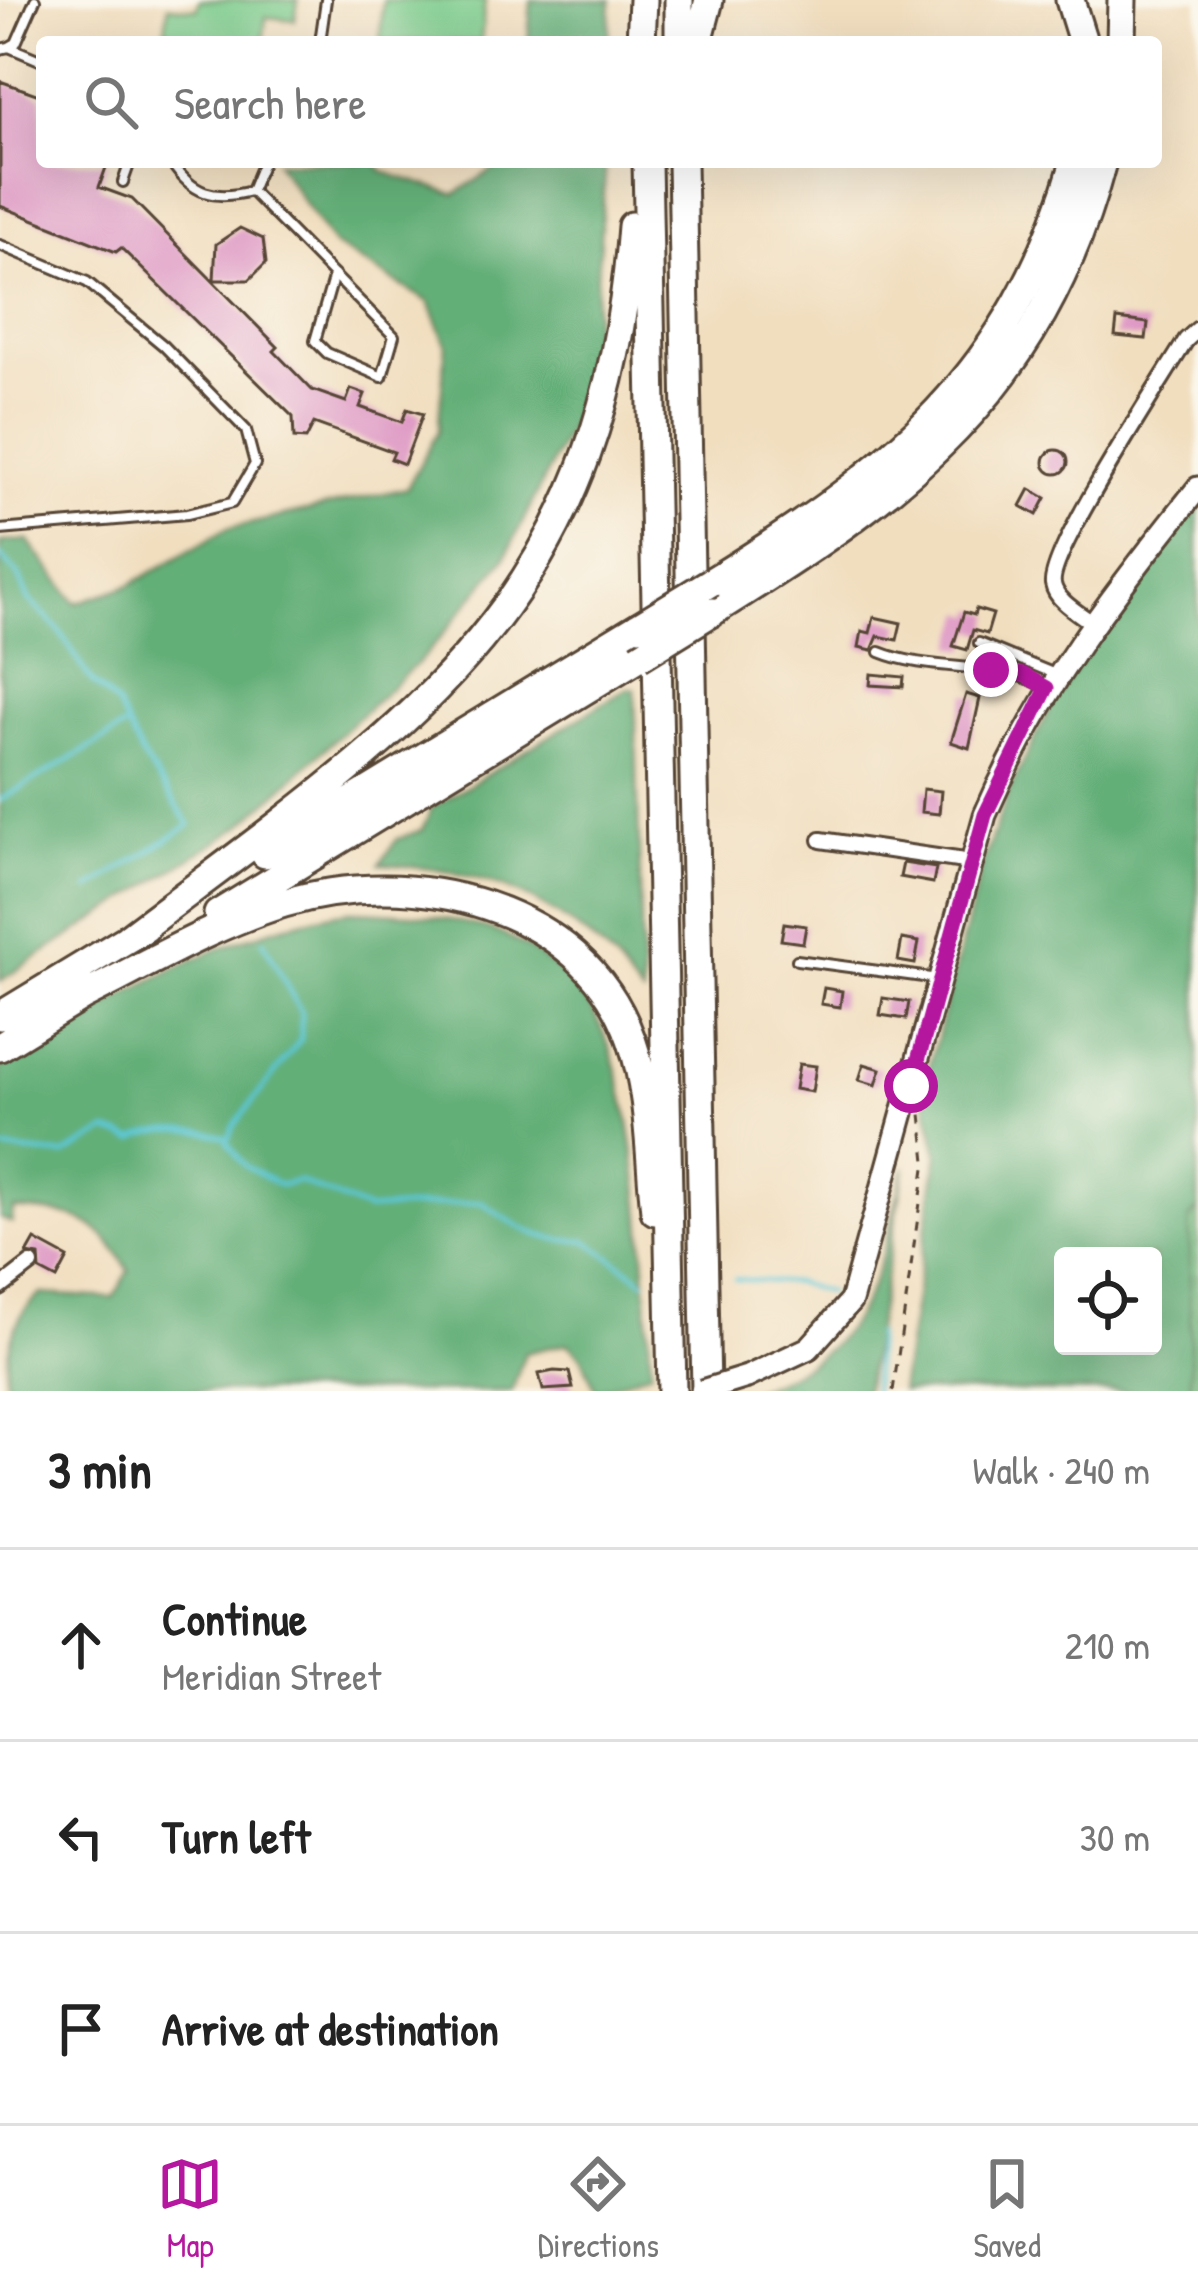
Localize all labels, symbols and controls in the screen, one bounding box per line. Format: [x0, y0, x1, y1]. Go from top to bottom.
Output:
search box [36, 36, 1162, 168]
icon: search [78, 69, 144, 135]
text: Search here [174, 72, 366, 133]
route end [964, 643, 1018, 697]
route start [884, 1059, 938, 1113]
map controls [1054, 1247, 1162, 1355]
button: locate [1054, 1247, 1162, 1355]
text: 3 min [48, 1435, 152, 1504]
text: Walk · 240 m [973, 1443, 1150, 1496]
text: Continue [162, 1588, 307, 1649]
icon: ahead [48, 1612, 114, 1678]
text: 210 m [1065, 1618, 1150, 1671]
text: Meridian Street [162, 1649, 381, 1702]
icon: left [48, 1804, 114, 1870]
text: Turn left [162, 1806, 311, 1867]
text: 30 m [1080, 1810, 1150, 1863]
icon: arrive [48, 1996, 114, 2062]
text: Arrive at destination [162, 1998, 499, 2059]
tab: Map [157, 2151, 223, 2267]
tab: Directions [538, 2151, 659, 2267]
tab: Saved [973, 2151, 1041, 2267]

